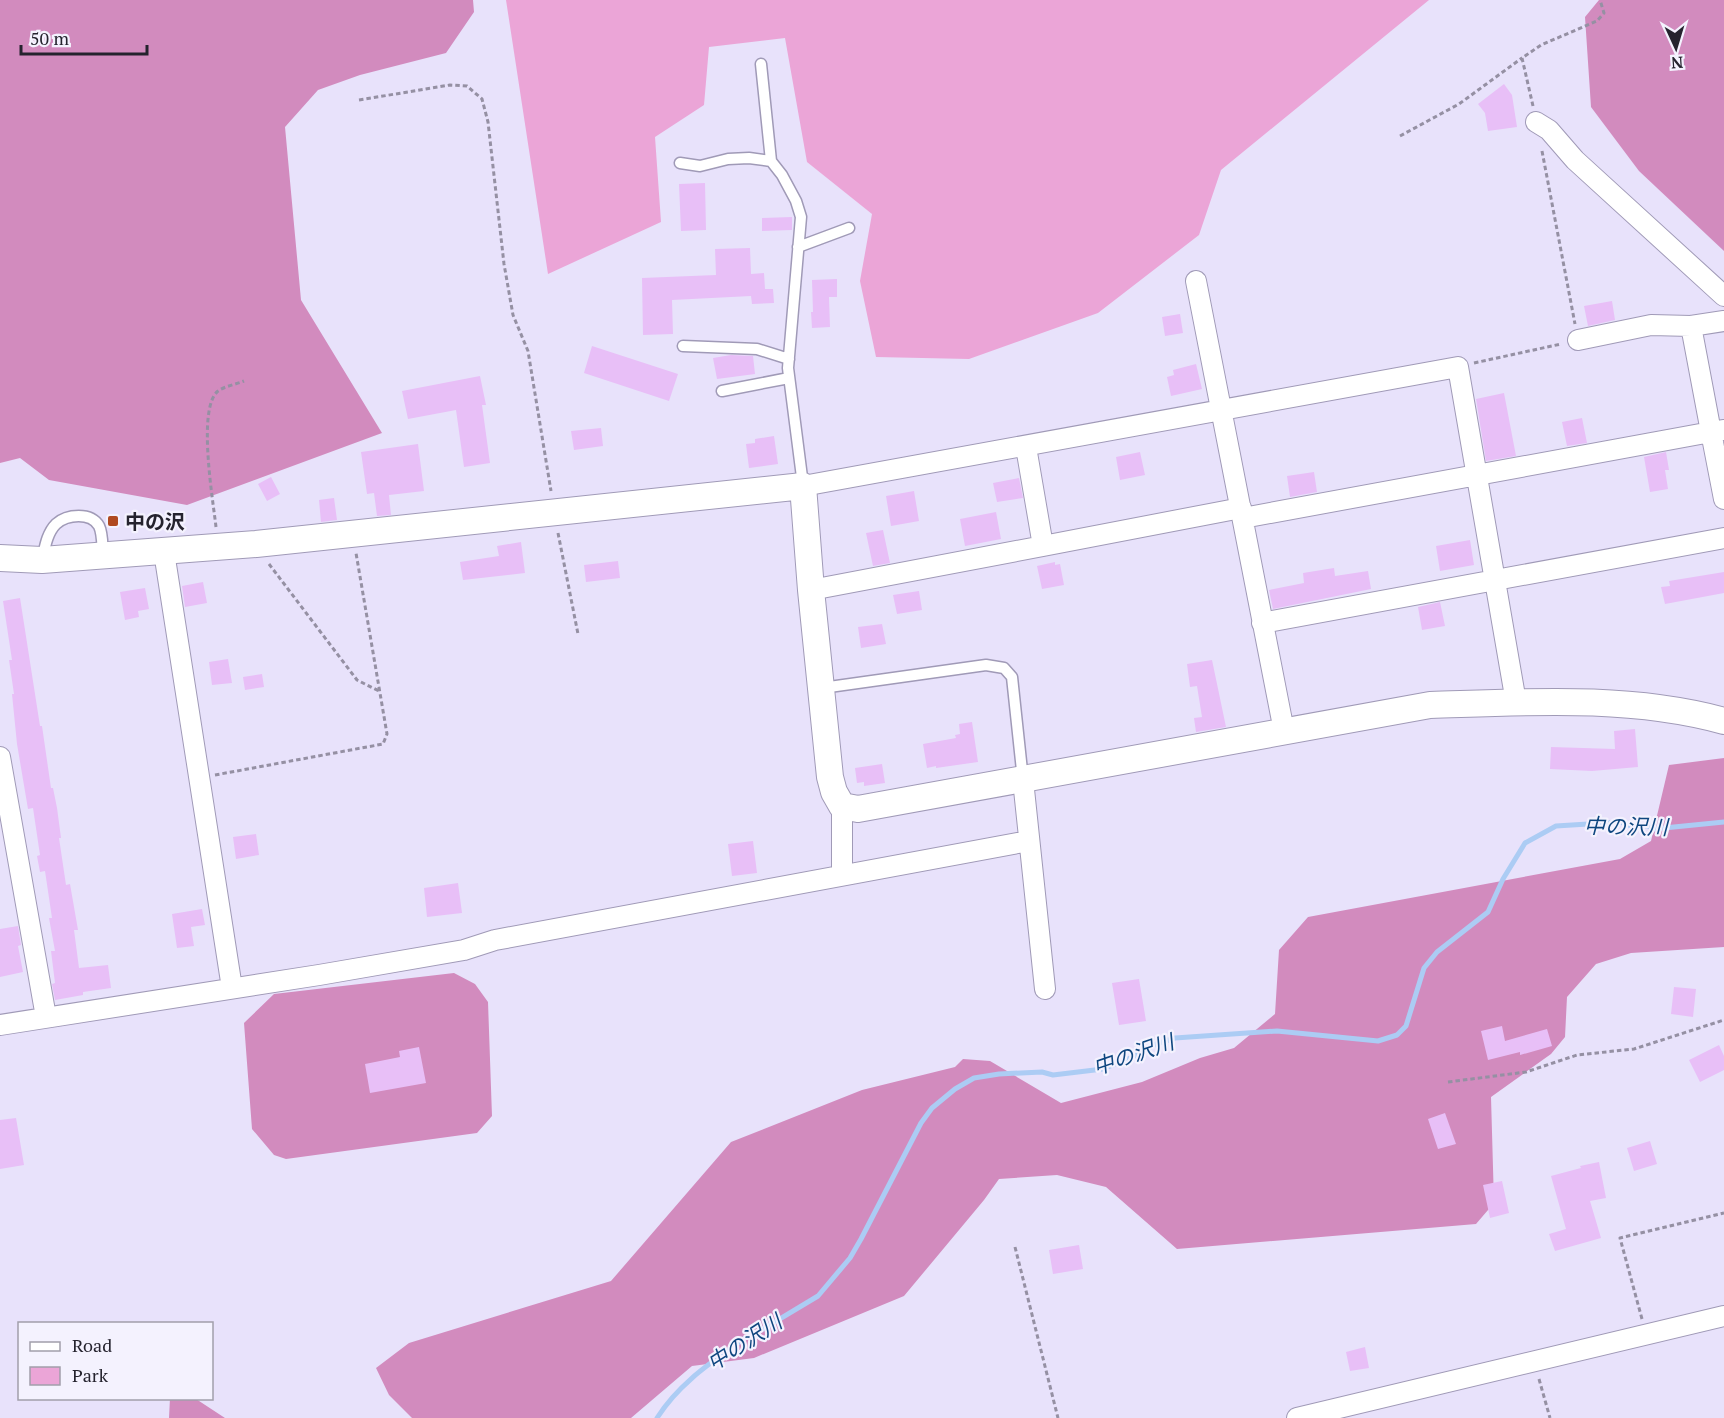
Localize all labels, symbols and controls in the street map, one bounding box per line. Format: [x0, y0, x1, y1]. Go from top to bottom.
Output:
scale bar [21, 18, 147, 56]
north arrow [1646, 18, 1706, 78]
text: 50 m [30, 26, 70, 50]
text: N [1670, 52, 1684, 74]
place label: 中の沢 [125, 508, 185, 535]
marker: 中の沢 [106, 514, 120, 528]
water label: 中の沢川 [1584, 811, 1670, 841]
water label: 中の沢川 [1089, 1026, 1179, 1081]
water label: 中の沢川 [701, 1306, 789, 1377]
legend [18, 1322, 213, 1400]
text: Road [72, 1333, 112, 1357]
text: Park [72, 1363, 109, 1387]

